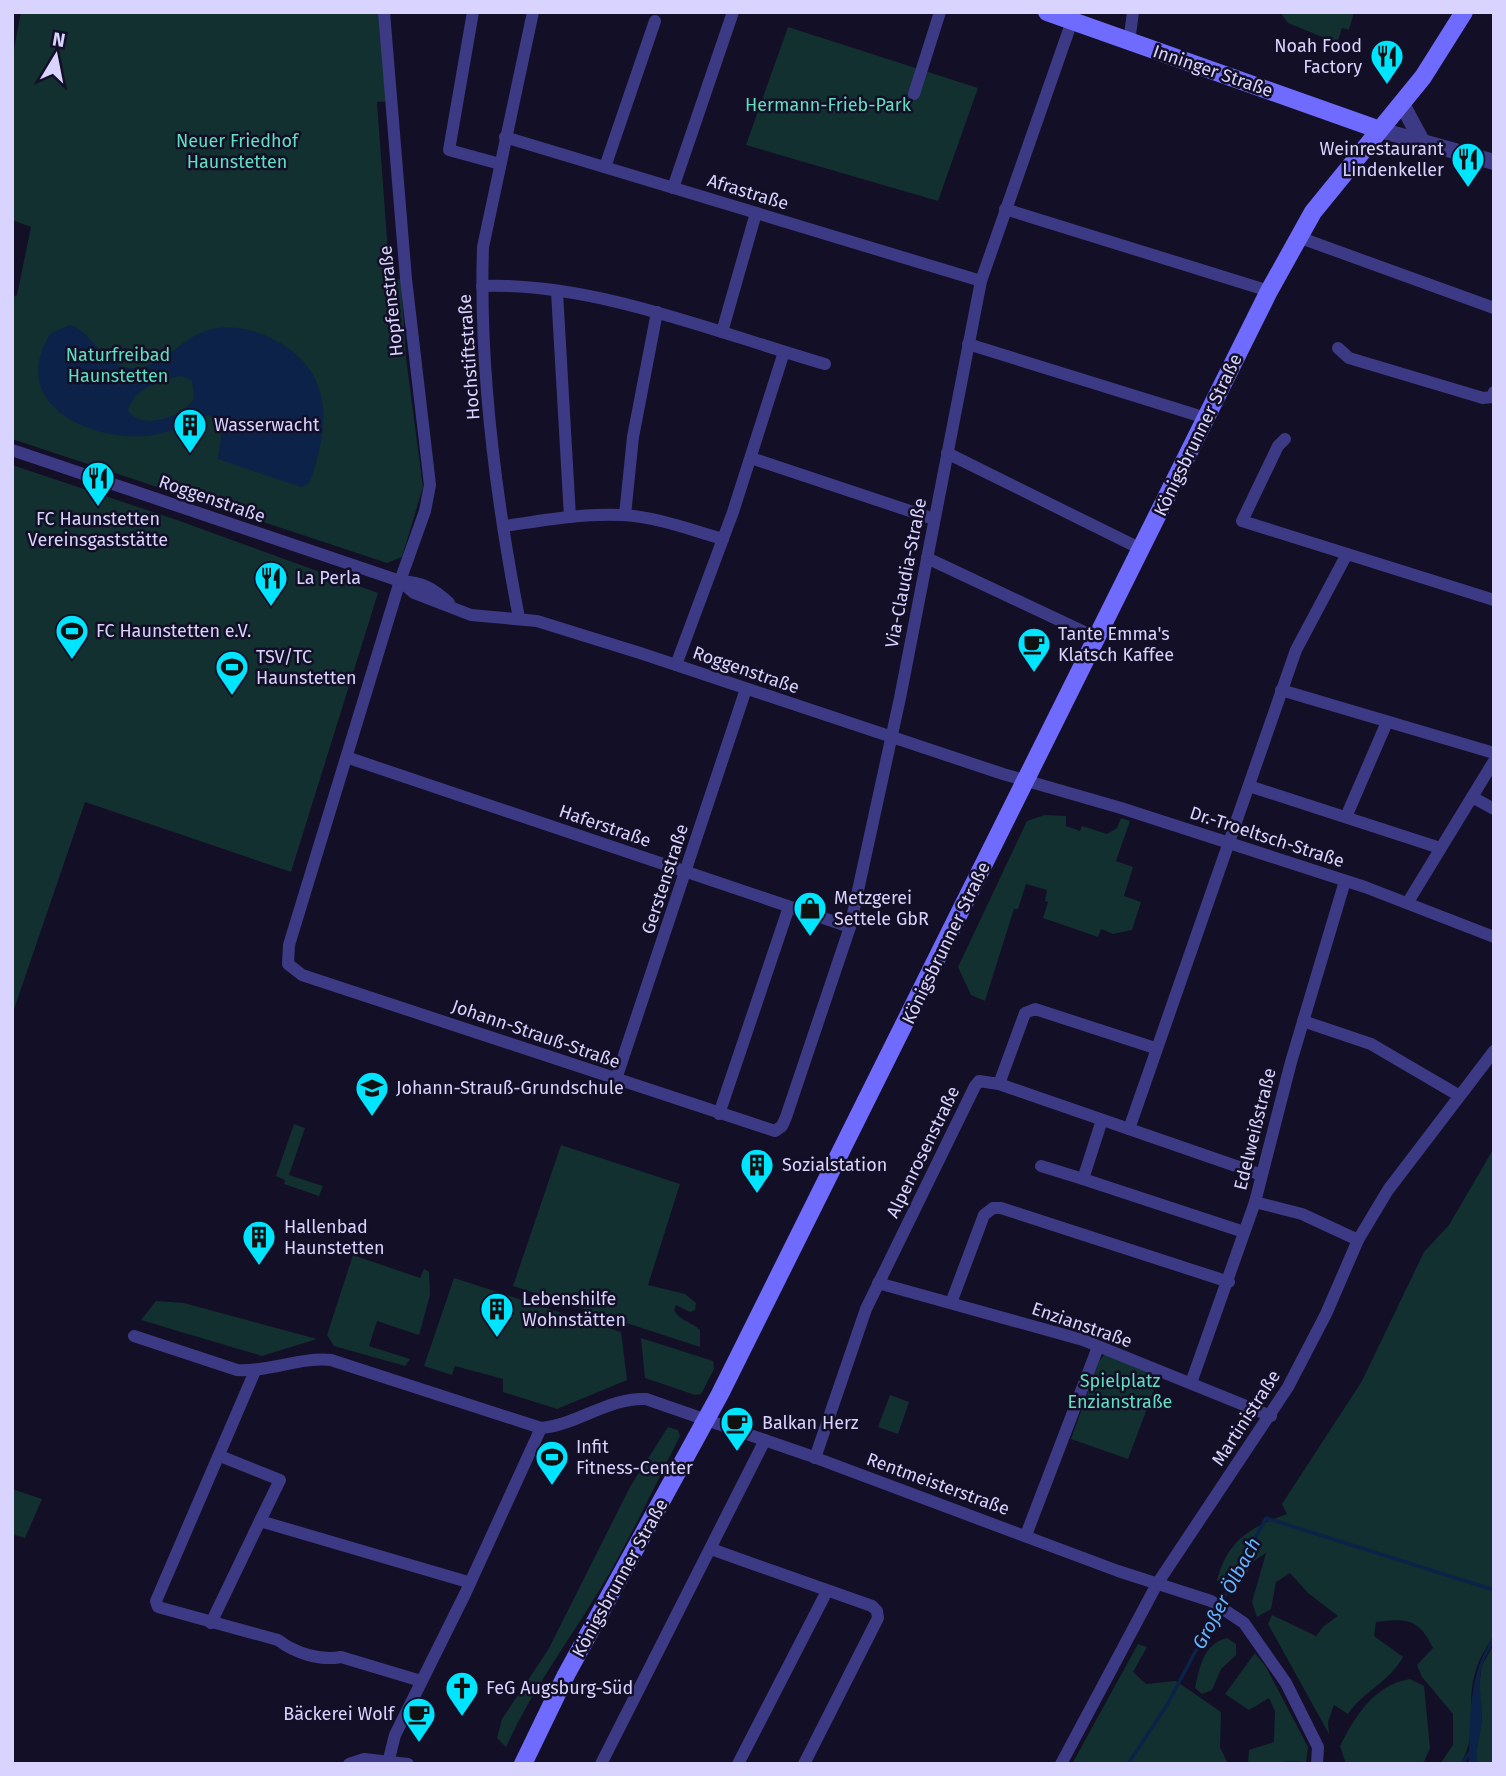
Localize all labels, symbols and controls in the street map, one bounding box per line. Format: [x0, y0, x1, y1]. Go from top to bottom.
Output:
north arrow [21, 21, 91, 91]
text: N [51, 27, 67, 52]
place label: Noah Food Factory [1274, 35, 1362, 78]
restaurant icon: Noah Food Factory [1368, 37, 1406, 86]
street label: Inninger Straße [1150, 40, 1276, 102]
park label: Hermann-Frieb-Park [745, 94, 912, 116]
park label: Neuer Friedhof Haunstetten [176, 130, 300, 173]
place label: Weinrestaurant Lindenkeller [1319, 138, 1444, 181]
restaurant icon: Weinrestaurant Lindenkeller [1449, 140, 1487, 189]
street label: Afrastraße [705, 169, 791, 215]
street label: Hopfenstraße [374, 245, 408, 357]
street label: Hochstiftstraße [454, 293, 484, 421]
park label: Naturfreibad Haunstetten [66, 344, 170, 387]
street label: Königsbrunner Straße [1149, 350, 1247, 520]
building icon: Wasserwacht [171, 406, 209, 455]
place label: Wasserwacht [214, 414, 320, 436]
restaurant icon: FC Haunstetten Vereinsgaststätte [79, 459, 117, 508]
street label: Roggenstraße [156, 470, 268, 528]
street label: Via-Claudia-Straße [881, 496, 931, 650]
place label: FC Haunstetten Vereinsgaststätte [28, 508, 168, 551]
restaurant icon: La Perla [252, 559, 290, 608]
place label: La Perla [296, 567, 361, 589]
sports icon: FC Haunstetten e.V. [53, 612, 91, 661]
place label: FC Haunstetten e.V. [96, 620, 251, 642]
place label: Tante Emma's Klatsch Kaffee [1058, 623, 1174, 666]
cafe icon: Tante Emma's Klatsch Kaffee [1015, 625, 1053, 674]
street label: Roggenstraße [690, 641, 802, 699]
place label: TSV/TC Haunstetten [256, 646, 357, 689]
sports icon: TSV/TC Haunstetten [213, 648, 251, 697]
street label: Haferstraße [556, 800, 654, 852]
street label: Dr.-Troeltsch-Straße [1187, 802, 1347, 872]
street label: Gerstenstraße [637, 821, 693, 937]
street label: Königsbrunner Straße [897, 858, 995, 1028]
place label: Metzgerei Settele GbR [834, 887, 929, 930]
shop icon: Metzgerei Settele GbR [791, 889, 829, 938]
street label: Johann-Strauß-Straße [449, 995, 623, 1073]
street label: Edelweißstraße [1229, 1066, 1281, 1192]
school or university icon: Johann-Strauß-Grundschule [353, 1069, 391, 1118]
place label: Johann-Strauß-Grundschule [396, 1077, 624, 1099]
street label: Alpenrosenstraße [882, 1083, 964, 1221]
building icon: Sozialstation [738, 1146, 776, 1195]
place label: Sozialstation [782, 1154, 887, 1176]
place label: Hallenbad Haunstetten [284, 1216, 385, 1259]
building icon: Hallenbad Haunstetten [240, 1218, 278, 1267]
place label: Lebenshilfe Wohnstätten [522, 1288, 626, 1331]
building icon: Lebenshilfe Wohnstätten [478, 1290, 516, 1339]
street label: Enzianstraße [1029, 1298, 1135, 1352]
street label: Martinistraße [1207, 1366, 1285, 1470]
park label: Spielplatz Enzianstraße [1068, 1370, 1172, 1413]
cafe icon: Balkan Herz [718, 1404, 756, 1453]
place label: Balkan Herz [762, 1412, 859, 1434]
place label: Infit Fitness-Center [576, 1436, 693, 1479]
sports icon: Infit Fitness-Center [533, 1438, 571, 1487]
street label: Rentmeisterstraße [864, 1448, 1012, 1520]
street label: Königsbrunner Straße [567, 1495, 673, 1661]
water label: Großer Ölbach [1187, 1534, 1265, 1653]
church icon: FeG Augsburg-Süd [443, 1669, 481, 1718]
place label: FeG Augsburg-Süd [486, 1677, 633, 1699]
cafe icon: Bäckerei Wolf [400, 1695, 438, 1744]
place label: Bäckerei Wolf [283, 1703, 396, 1725]

